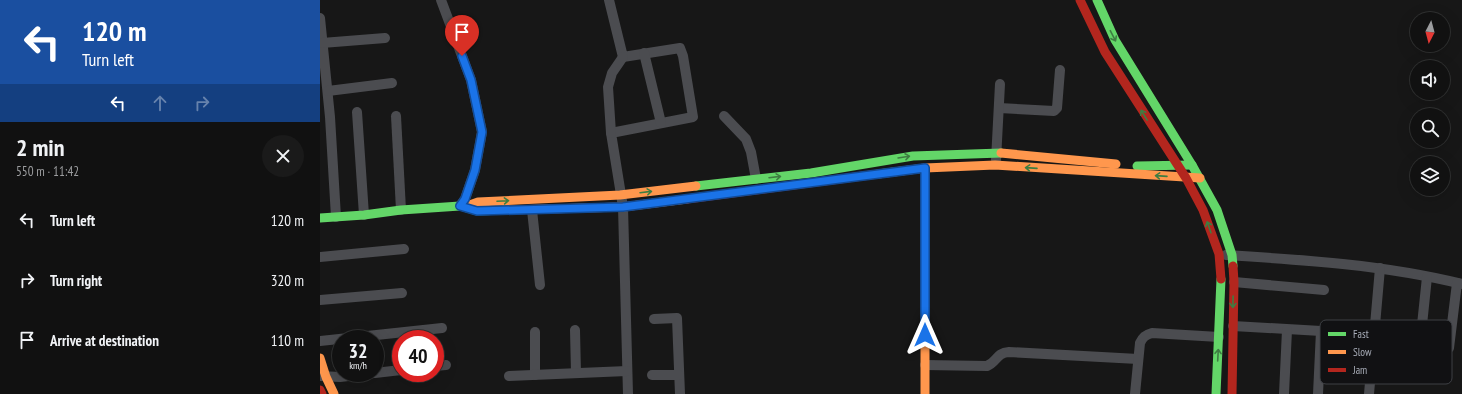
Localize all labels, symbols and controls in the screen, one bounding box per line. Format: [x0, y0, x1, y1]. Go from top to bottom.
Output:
text: 120 m [82, 12, 146, 49]
north arrow [1410, 12, 1450, 52]
map controls [1410, 12, 1450, 196]
pin [445, 15, 479, 56]
icon: left [16, 16, 68, 68]
icon: arrive [451, 21, 473, 43]
one-way arrow [1110, 29, 1117, 41]
text: Turn left [82, 48, 134, 71]
button: sound [1410, 60, 1450, 100]
icon: left [107, 92, 129, 114]
icon: ahead [149, 92, 171, 114]
icon: right [191, 92, 213, 114]
button: search [1410, 108, 1450, 148]
one-way arrow [1140, 110, 1148, 121]
text: 2 min [16, 132, 64, 163]
button: close [262, 135, 304, 177]
one-way arrow [897, 153, 910, 161]
button: layers [1410, 156, 1450, 196]
text: 550 m · 11:42 [16, 163, 79, 180]
one-way arrow [1025, 164, 1038, 171]
one-way arrow [769, 173, 782, 181]
one-way arrow [1155, 173, 1168, 180]
one-way arrow [639, 188, 652, 196]
one-way arrow [496, 197, 509, 204]
icon: left [16, 209, 38, 231]
text: Turn left [50, 211, 95, 230]
text: 120 m [271, 211, 304, 230]
one-way arrow [1205, 220, 1212, 233]
icon: right [16, 269, 38, 291]
text: Turn right [50, 271, 102, 290]
text: 320 m [271, 271, 304, 290]
one-way arrow [1230, 295, 1237, 308]
position arrow [904, 314, 946, 356]
legend [1320, 320, 1452, 384]
text: Fast [1353, 327, 1369, 341]
icon: arrive [16, 329, 38, 351]
speed limit sign: 40 [392, 330, 444, 382]
text: Arrive at destination [50, 331, 159, 350]
text: 110 m [271, 331, 304, 350]
text: 32 [348, 338, 368, 364]
text: Slow [1353, 345, 1372, 359]
one-way arrow [1215, 349, 1222, 362]
text: km/h [349, 359, 367, 372]
text: Jam [1352, 363, 1367, 377]

